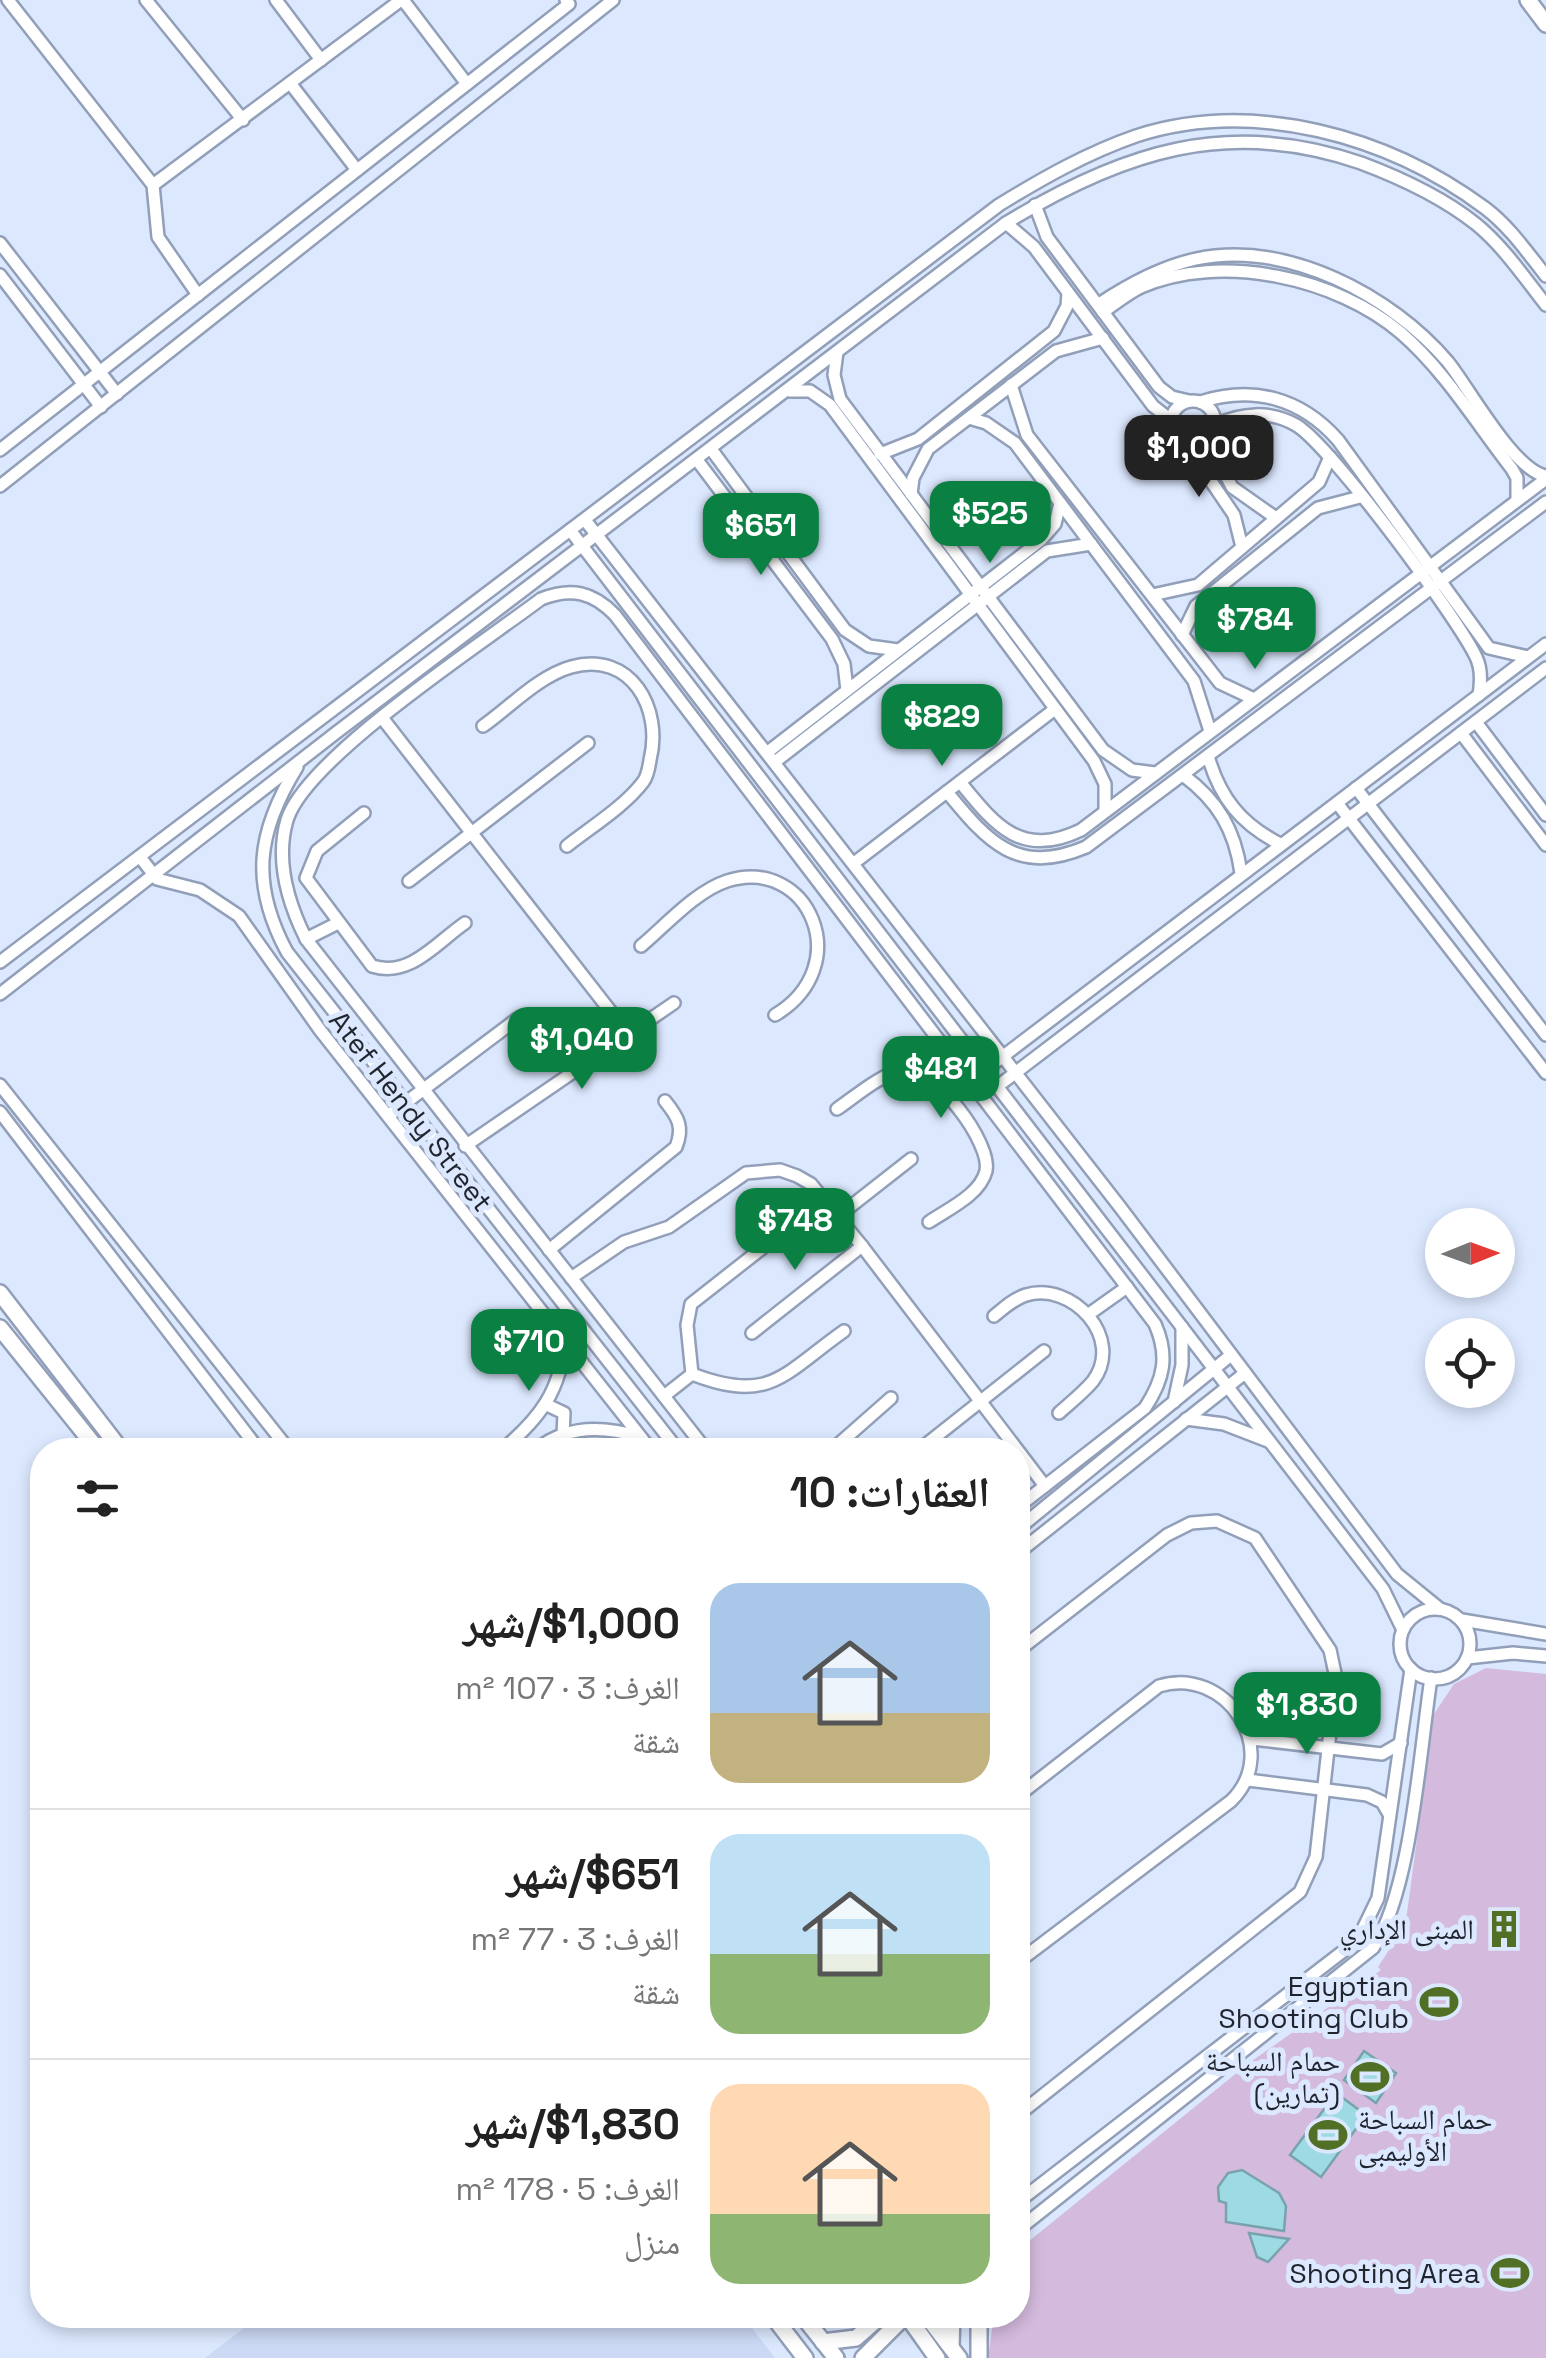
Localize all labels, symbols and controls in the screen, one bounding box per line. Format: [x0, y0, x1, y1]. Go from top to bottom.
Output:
pin: $1,000 [1118, 415, 1280, 500]
text: $1,000 [1146, 427, 1252, 467]
pin: $525 [931, 481, 1049, 566]
pin: $651 [702, 493, 820, 578]
text: $525 [952, 493, 1028, 533]
text: $651 [725, 505, 797, 545]
pin: $784 [1196, 587, 1314, 672]
text: $784 [1217, 599, 1293, 639]
pin: $829 [883, 684, 1001, 769]
text: $829 [903, 696, 981, 736]
street label: Atef Hendy Street [321, 1003, 501, 1219]
pin: $1,040 [501, 1007, 663, 1092]
text: $1,040 [530, 1019, 634, 1059]
pin: $481 [882, 1036, 1000, 1121]
text: $481 [904, 1048, 978, 1088]
pin: $748 [736, 1188, 854, 1273]
text: $748 [757, 1200, 833, 1240]
north arrow [1425, 1208, 1515, 1298]
map controls [1425, 1208, 1515, 1408]
pin: $710 [470, 1309, 588, 1394]
button: locate [1425, 1318, 1515, 1408]
text: $710 [493, 1321, 565, 1361]
text: العقارات: 10 [790, 1466, 990, 1519]
icon: filters [70, 1471, 125, 1526]
text: $1,000/شهر [463, 1597, 680, 1650]
icon: home [790, 1623, 910, 1743]
text: الغرف: 3 · 107 m² [455, 1668, 680, 1708]
pin: $1,830 [1226, 1672, 1388, 1757]
text: $1,830 [1256, 1684, 1358, 1724]
text: شقة [632, 1722, 680, 1762]
text: $651/شهر [506, 1848, 680, 1901]
icon: home [790, 1874, 910, 1994]
building icon: المبنى الإداري [1483, 1908, 1525, 1950]
place label: المبنى الإداري [1340, 1911, 1474, 1952]
text: الغرف: 3 · 77 m² [471, 1919, 680, 1959]
place label: Egyptian Shooting Club [1219, 1968, 1409, 2036]
text: شقة [632, 1973, 680, 2013]
sports icon: Egyptian Shooting Club [1418, 1981, 1460, 2023]
place label: حمام السباحة (تمارين) [1206, 2043, 1340, 2111]
sports icon: حمام السباحة (تمارين) [1349, 2056, 1391, 2098]
text: $1,830/شهر [466, 2098, 680, 2151]
place label: حمام السباحة الأوليمبى [1358, 2101, 1492, 2169]
sports icon: حمام السباحة الأوليمبى [1307, 2114, 1349, 2156]
icon: home [790, 2124, 910, 2244]
text: الغرف: 5 · 178 m² [456, 2169, 680, 2209]
text: منزل [624, 2223, 680, 2263]
sports icon: Shooting Area [1489, 2252, 1531, 2294]
place label: Shooting Area [1290, 2255, 1480, 2291]

